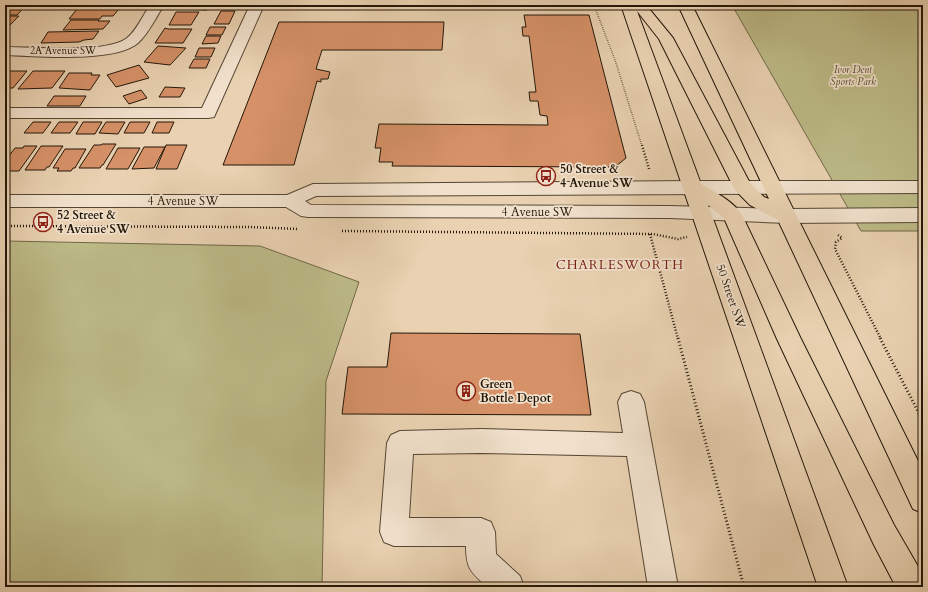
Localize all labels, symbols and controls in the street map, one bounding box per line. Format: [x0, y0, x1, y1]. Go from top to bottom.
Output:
street label: 2A Avenue SW [30, 44, 97, 58]
park label: Ivor Dent Sports Park [830, 63, 876, 89]
place label: 50 Street & 4 Avenue SW [560, 161, 633, 191]
bus stop icon: 50 Street & 4 Avenue SW [535, 165, 557, 187]
street label: 4 Avenue SW [148, 193, 219, 209]
street label: 4 Avenue SW [502, 204, 573, 220]
place label: 52 Street & 4 Avenue SW [57, 207, 130, 237]
bus stop icon: 52 Street & 4 Avenue SW [32, 211, 54, 233]
district label: CHARLESWORTH [556, 256, 684, 274]
street label: 50 Street SW [713, 262, 750, 331]
place label: Green Bottle Depot [480, 376, 552, 406]
building icon: Green Bottle Depot [455, 380, 477, 402]

